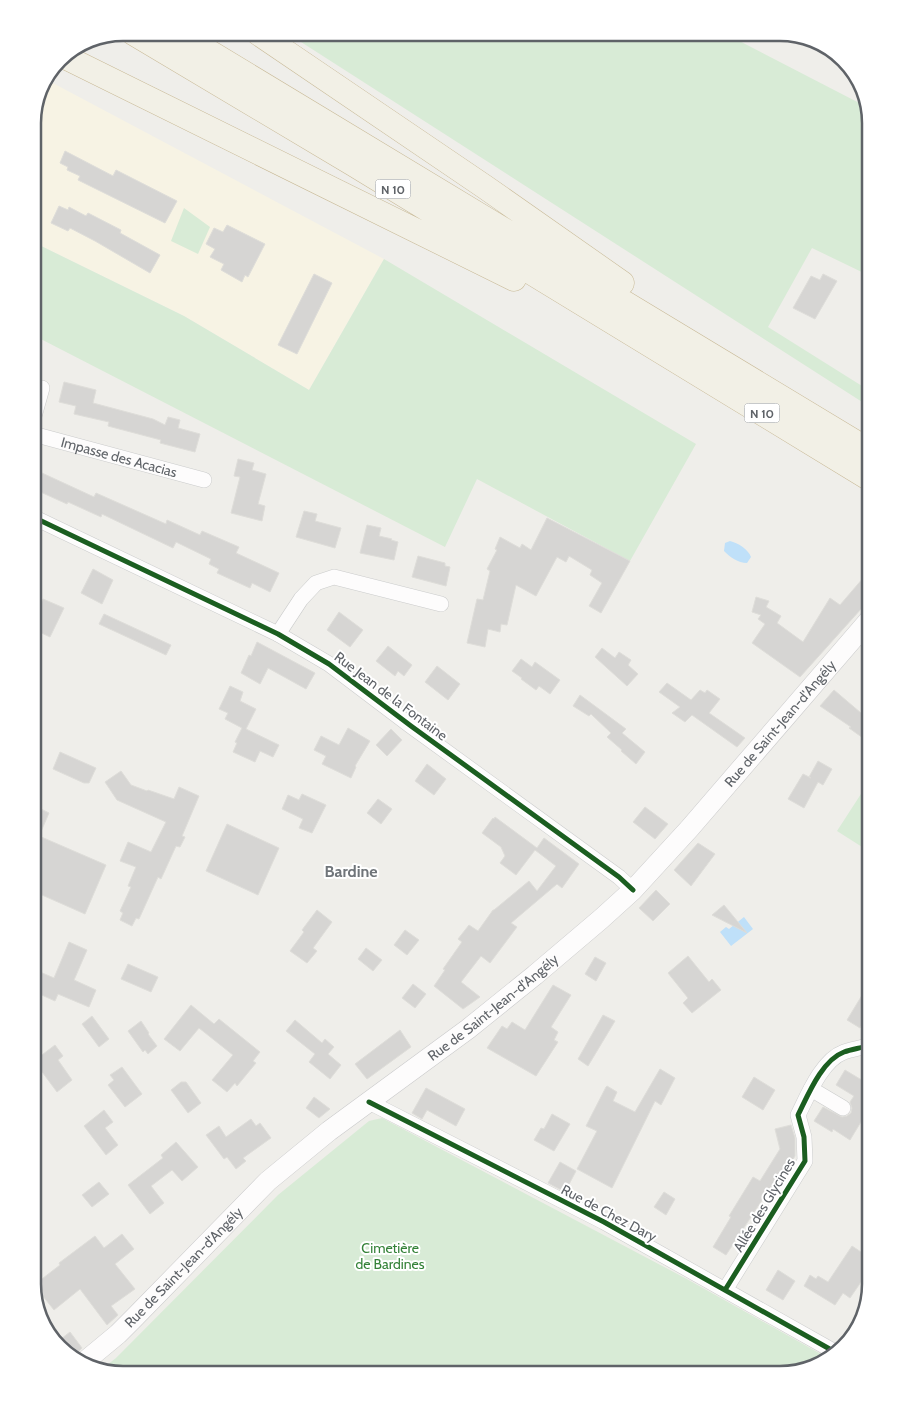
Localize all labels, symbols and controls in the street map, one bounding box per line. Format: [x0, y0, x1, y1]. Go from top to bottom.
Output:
road number: N 10 [376, 180, 410, 198]
road number: N 10 [744, 403, 780, 422]
street label: Impasse des Acacias [59, 433, 179, 481]
street label: Rue Jean de la Fontaine [331, 648, 451, 744]
street label: Rue de Saint-Jean-d'Angély [720, 656, 840, 791]
district label: Bardine [324, 862, 378, 881]
street label: Rue de Saint-Jean-d'Angély [424, 950, 562, 1065]
street label: Allée des Glycines [729, 1155, 799, 1255]
street label: Rue de Chez Dary [558, 1180, 660, 1246]
street label: Rue de Saint-Jean-d'Angély [121, 1203, 247, 1331]
park label: Cimetière de Bardines [356, 1239, 425, 1273]

